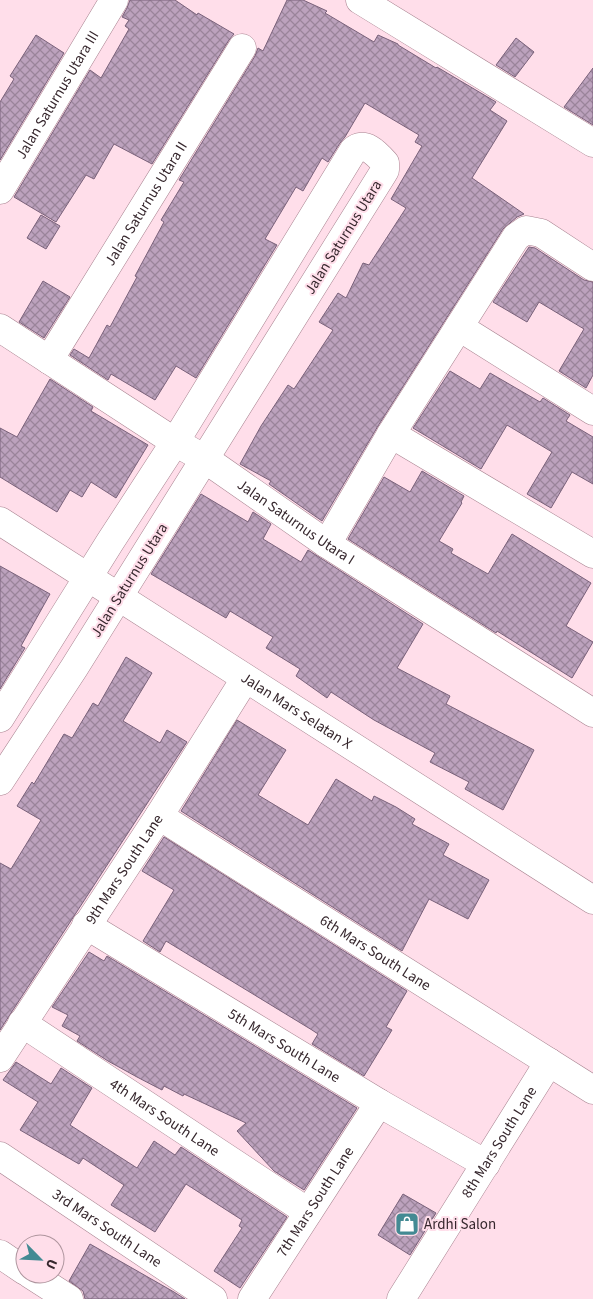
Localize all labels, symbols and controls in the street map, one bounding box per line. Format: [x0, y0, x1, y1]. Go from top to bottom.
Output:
street label: Jalan Saturnus Utara III [11, 27, 104, 163]
street label: Jalan Saturnus Utara II [100, 138, 193, 270]
street label: Jalan Saturnus Utara [300, 176, 387, 298]
street label: Jalan Saturnus Utara I [233, 475, 359, 570]
street label: Jalan Saturnus Utara [86, 519, 173, 641]
street label: Jalan Mars Selatan X [237, 668, 356, 755]
street label: 9th Mars South Lane [81, 810, 168, 929]
street label: 6th Mars South Lane [316, 910, 435, 996]
street label: 5th Mars South Lane [224, 1004, 344, 1088]
street label: 4th Mars South Lane [105, 1074, 223, 1162]
street label: 8th Mars South Lane [457, 1083, 542, 1202]
street label: 7th Mars South Lane [272, 1143, 359, 1261]
street label: 3rd Mars South Lane [48, 1184, 166, 1273]
shop icon: Ardhi Salon [394, 1211, 420, 1237]
place label: Ardhi Salon [424, 1214, 496, 1235]
north arrow [15, 1234, 65, 1284]
text: U [40, 1256, 62, 1272]

